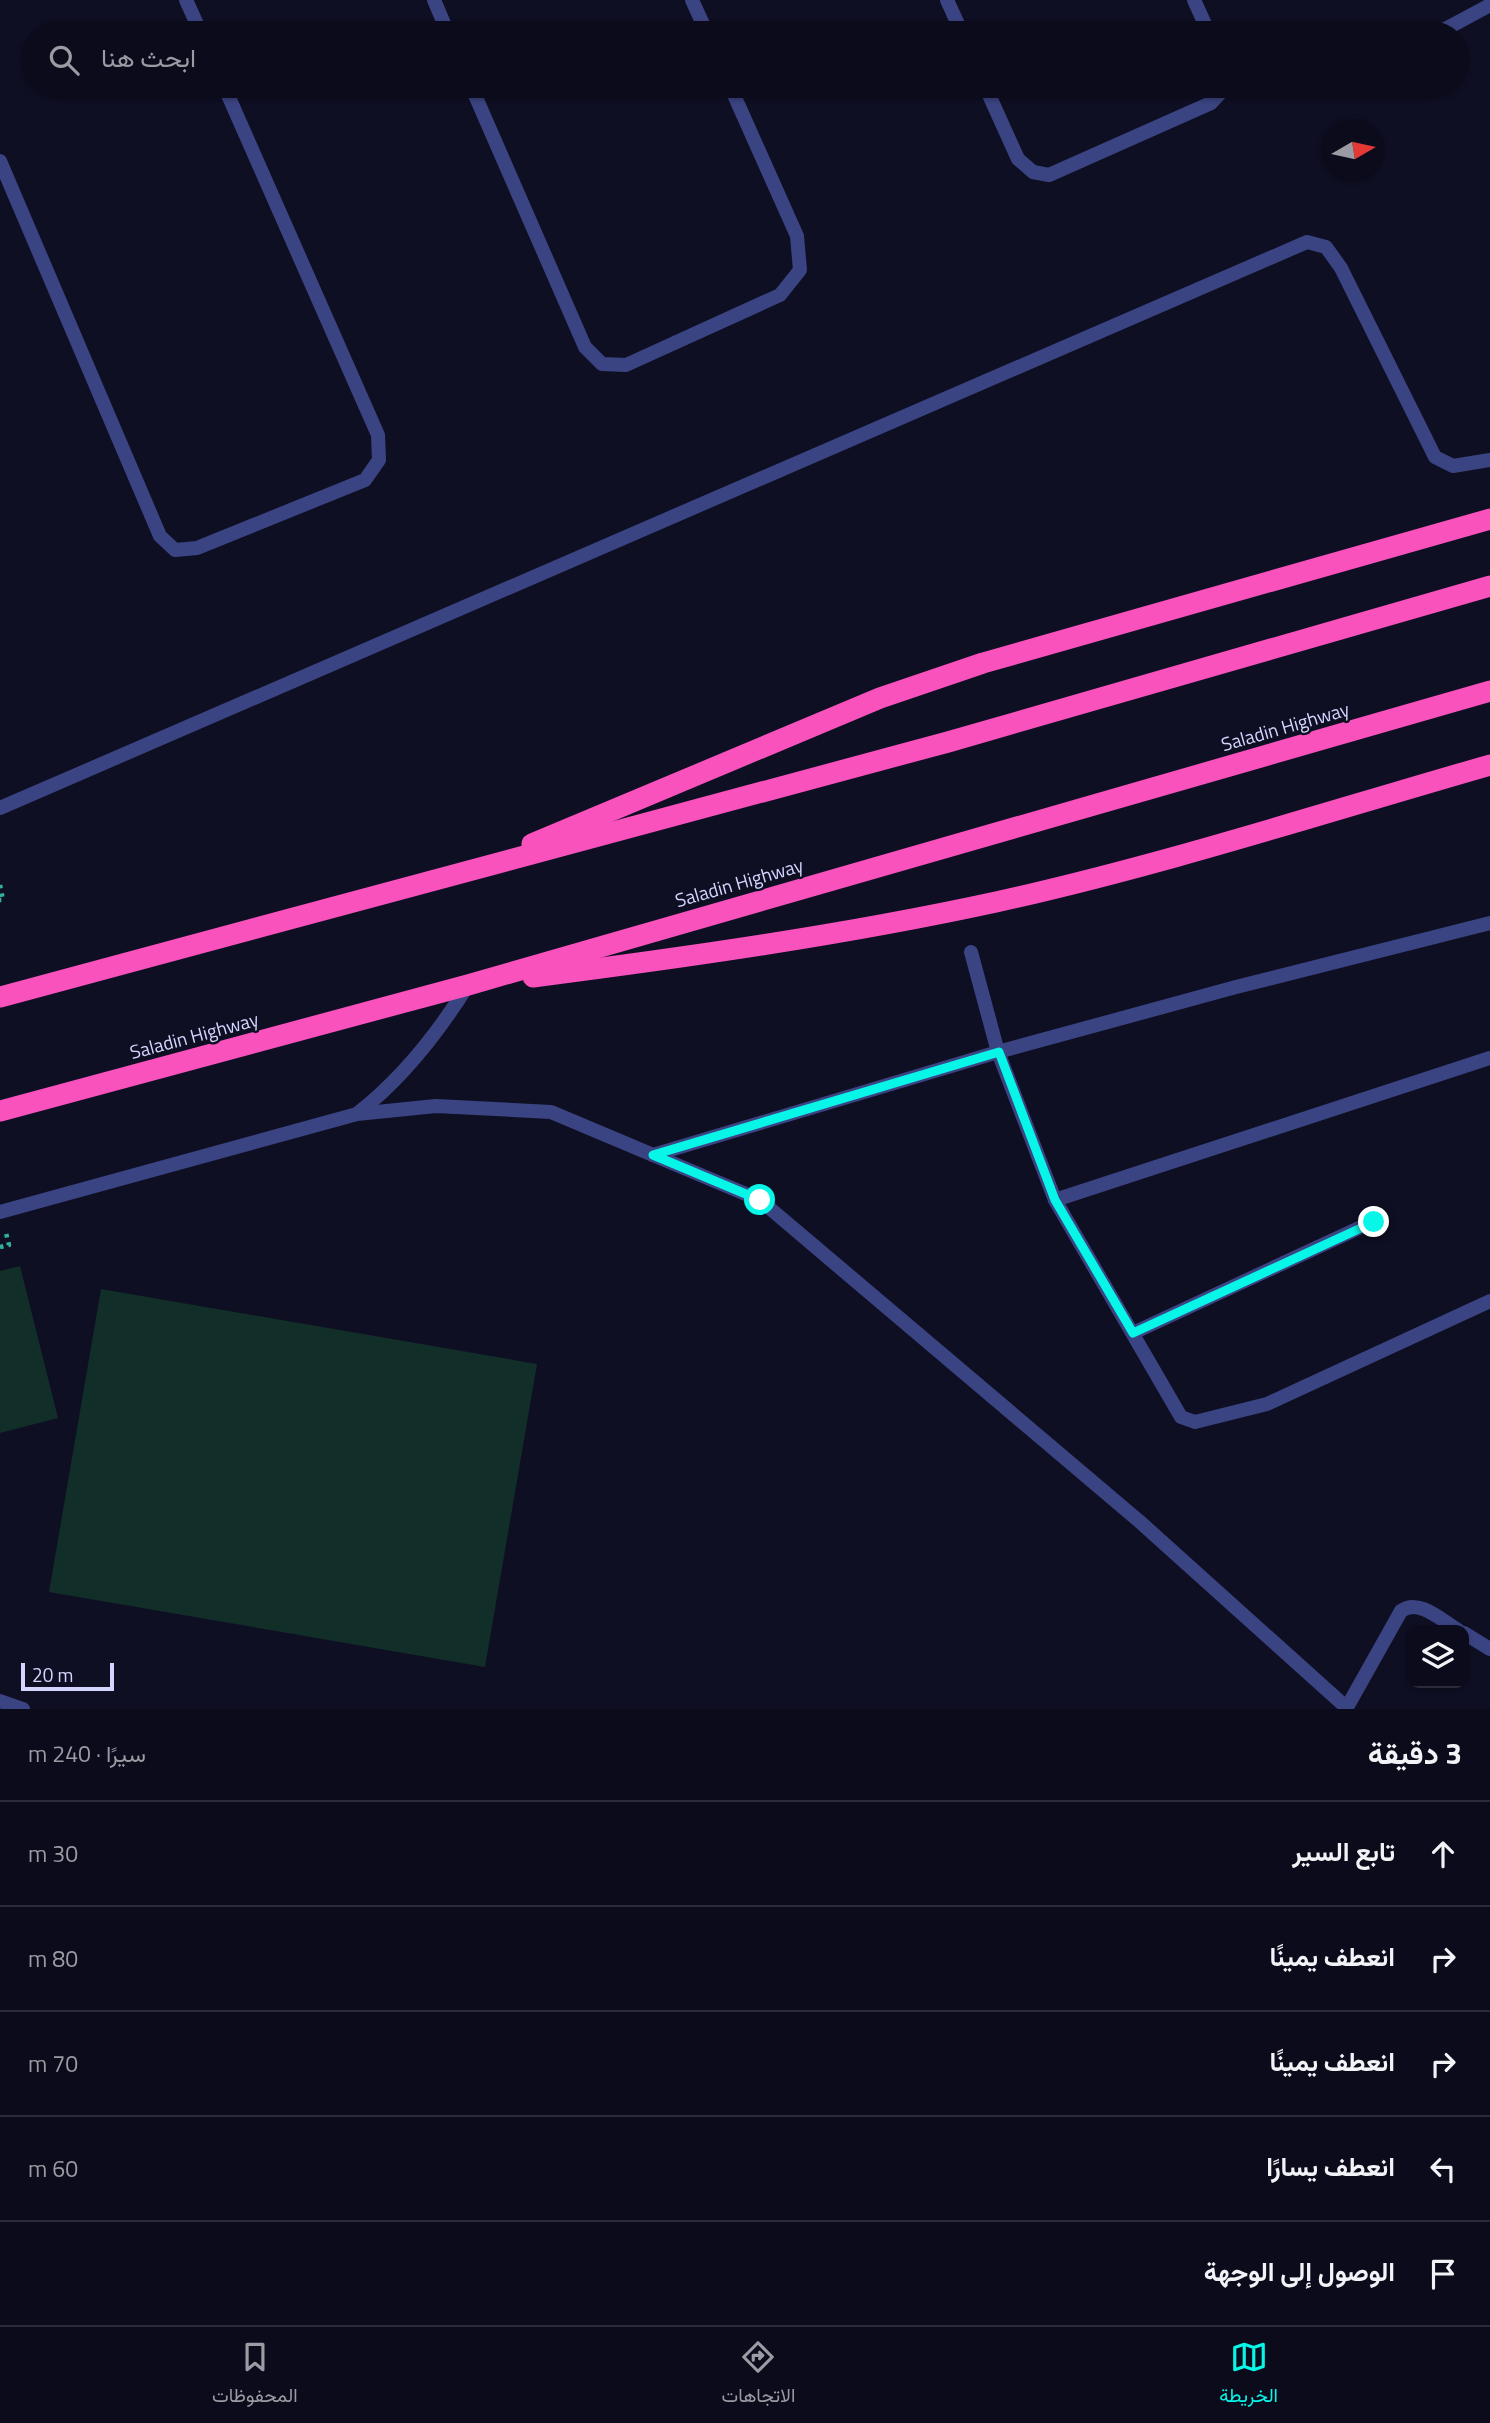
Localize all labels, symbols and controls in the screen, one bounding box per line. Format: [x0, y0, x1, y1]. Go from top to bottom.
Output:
search box [21, 21, 1469, 98]
text: ابحث هنا [101, 38, 196, 77]
icon: search [45, 41, 83, 79]
north arrow [1322, 119, 1385, 182]
street label: Saladin Highway [1217, 694, 1353, 758]
street label: Saladin Highway [671, 850, 807, 914]
street label: Saladin Highway [126, 1004, 262, 1066]
route start [744, 1184, 775, 1215]
route end [1358, 1206, 1389, 1237]
map controls [1406, 1625, 1469, 1688]
button: layers [1406, 1625, 1469, 1688]
scale bar [21, 1660, 114, 1692]
text: 20 m [32, 1660, 73, 1689]
text: 3 دقيقة [1368, 1730, 1462, 1776]
text: سيرًا · 240 m [28, 1736, 146, 1771]
text: تابع السير [1292, 1832, 1395, 1871]
icon: ahead [1424, 1835, 1462, 1873]
text: 30 m [28, 1836, 78, 1871]
text: انعطف يمينًا [1269, 1937, 1395, 1976]
icon: right [1424, 1940, 1462, 1978]
text: 80 m [28, 1941, 78, 1976]
text: انعطف يمينًا [1269, 2042, 1395, 2081]
icon: right [1424, 2045, 1462, 2083]
text: 70 m [28, 2046, 78, 2081]
text: انعطف يسارًا [1266, 2147, 1395, 2186]
icon: left [1424, 2150, 1462, 2188]
text: 60 m [28, 2151, 78, 2186]
text: الوصول إلى الوجهة [1204, 2252, 1395, 2291]
icon: arrive [1424, 2255, 1462, 2293]
tab: المحفوظات [212, 2338, 298, 2412]
tab: الاتجاهات [722, 2338, 795, 2412]
tab: الخريطة [1219, 2338, 1278, 2412]

